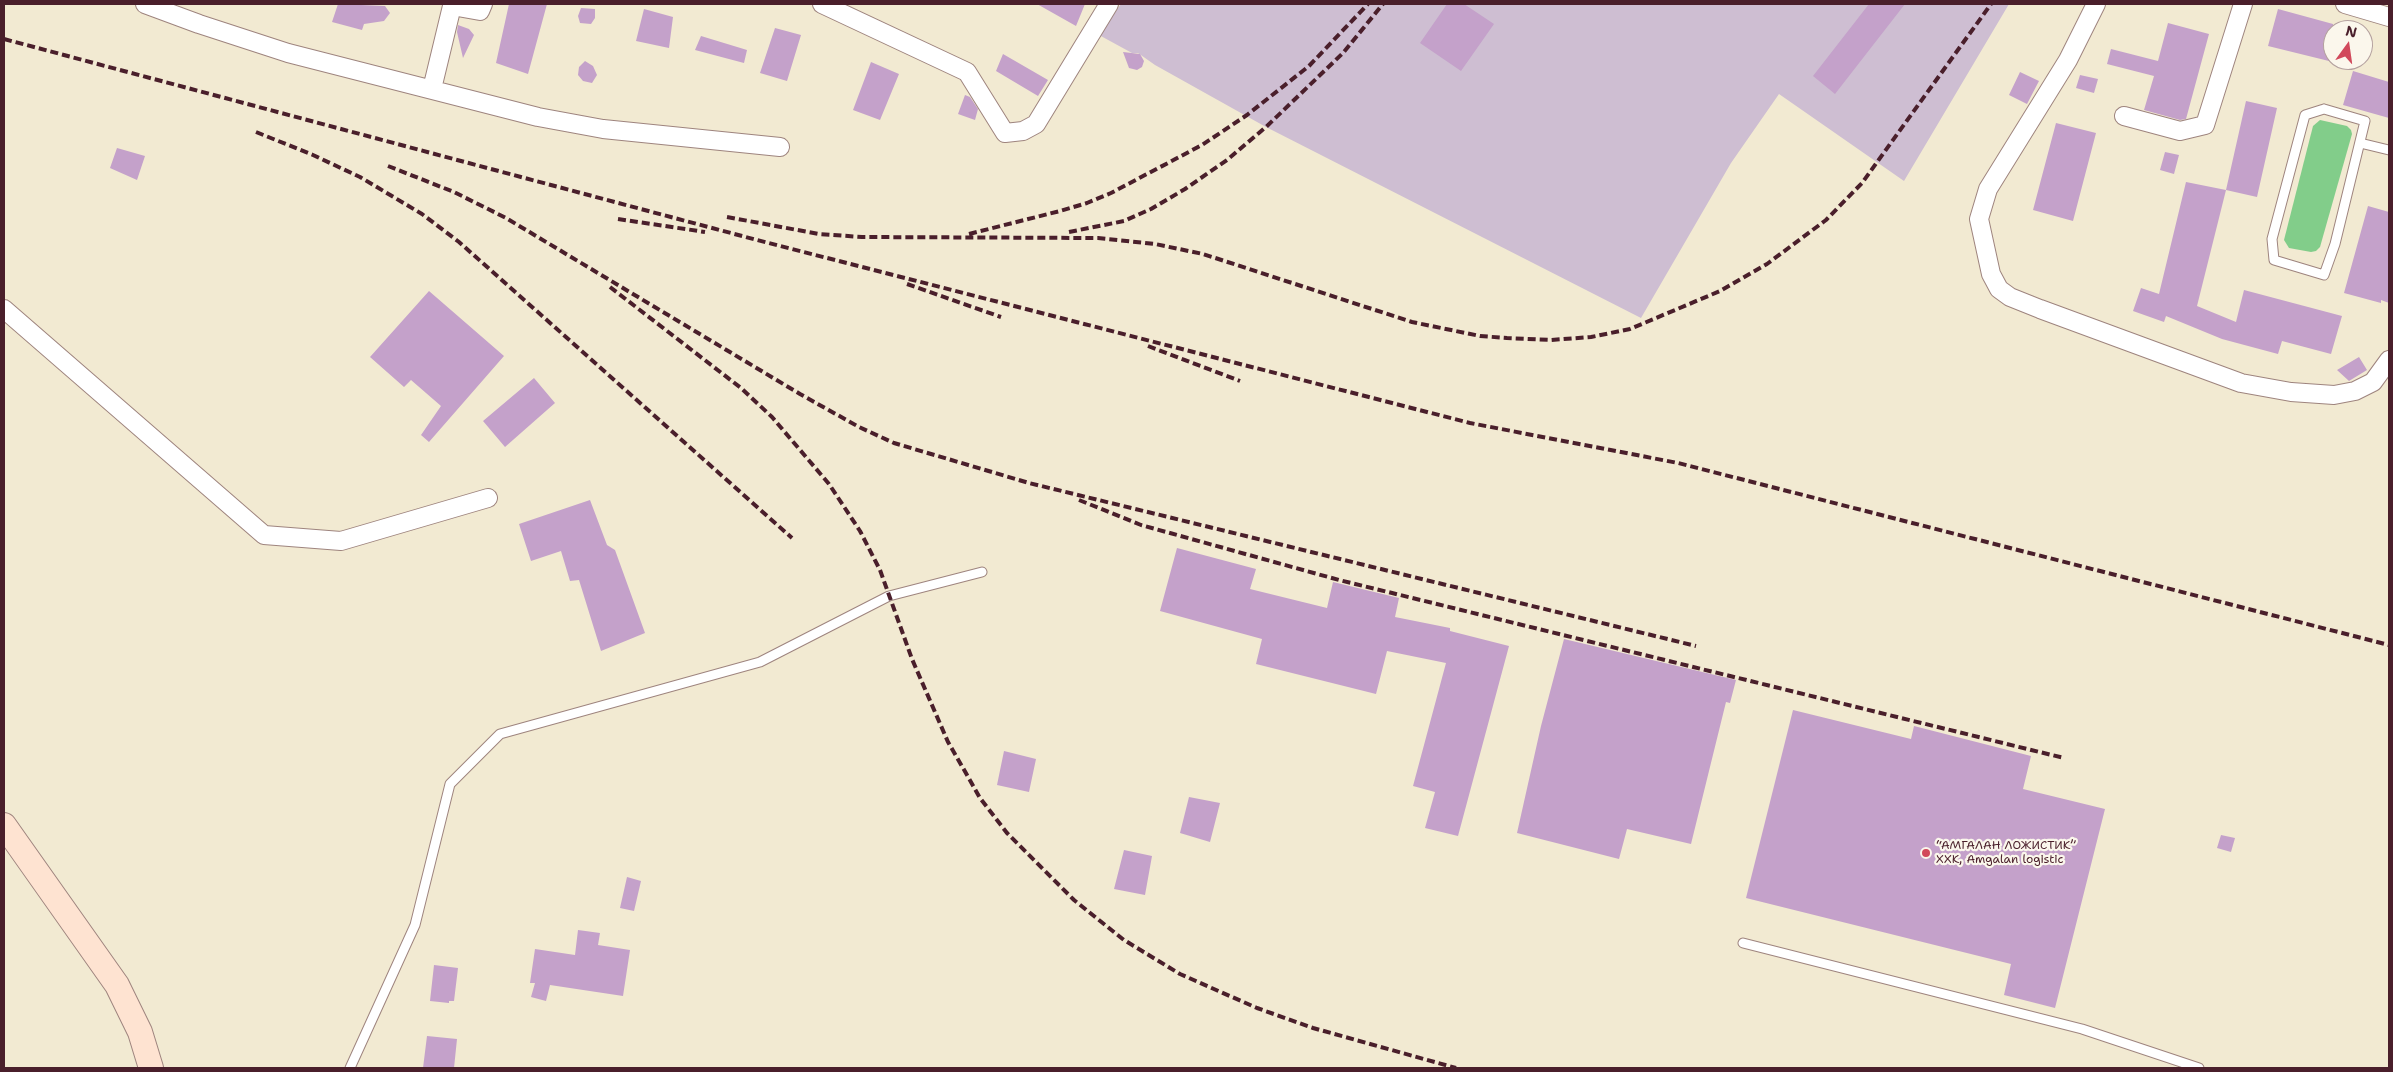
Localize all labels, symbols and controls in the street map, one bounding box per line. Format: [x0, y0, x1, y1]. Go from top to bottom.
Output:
north arrow [2323, 20, 2373, 70]
text: N [2344, 21, 2359, 41]
place label: “АМГАЛАН ЛОЖИСТИК” ХХК, Amgalan logistic [1936, 839, 2076, 867]
marker: “АМГАЛАН ЛОЖИСТИК” ХХК, Amgalan logistic [1920, 847, 1932, 859]

